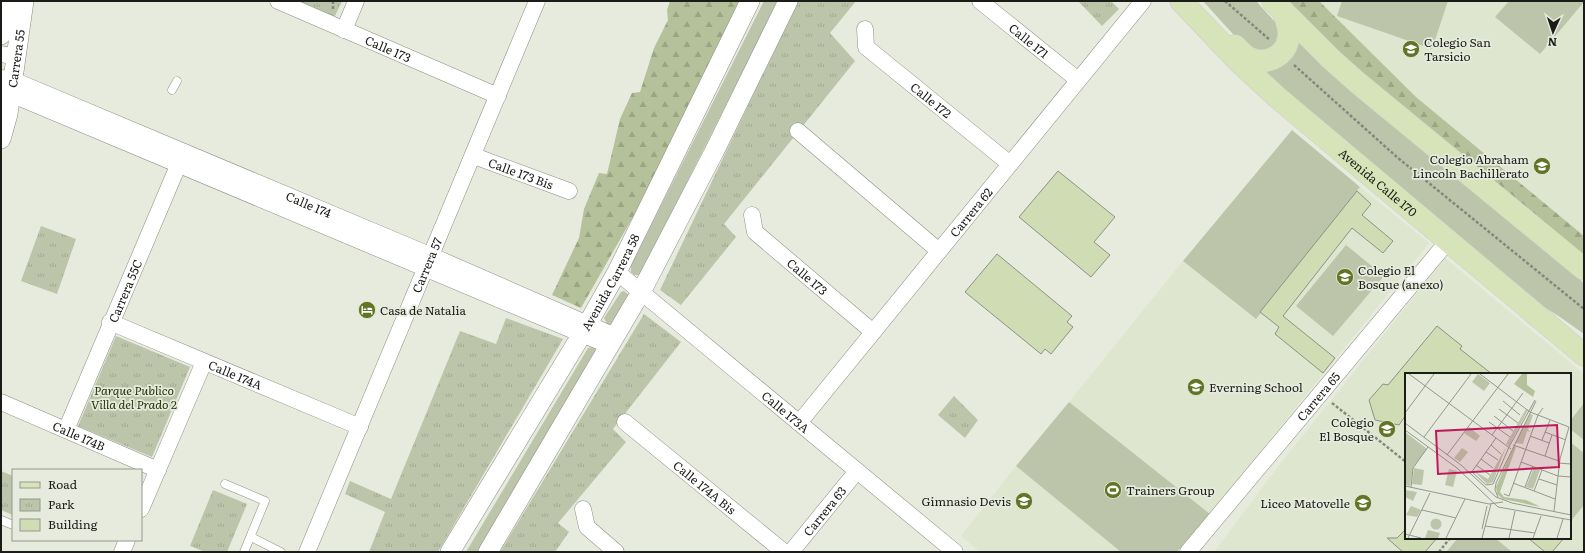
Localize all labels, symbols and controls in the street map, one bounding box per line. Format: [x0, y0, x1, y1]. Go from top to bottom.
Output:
north arrow [1533, 12, 1573, 52]
street label: Calle 171 [1005, 19, 1053, 62]
street label: Carrera 55 [3, 28, 29, 89]
street label: Calle 173 [362, 31, 414, 66]
place label: Colegio San Tarsicio [1424, 33, 1491, 65]
text: N [1547, 35, 1557, 51]
school or university icon: Colegio San Tarsicio [1401, 39, 1421, 59]
street label: Calle 172 [907, 78, 955, 122]
street label: Avenida Calle 170 [1335, 144, 1421, 220]
place label: Colegio Abraham Lincoln Bachillerato [1413, 150, 1529, 182]
street label: Calle 173 Bis [486, 153, 557, 194]
school or university icon: Colegio Abraham Lincoln Bachillerato [1532, 156, 1552, 176]
street label: Carrera 62 [945, 184, 997, 241]
street label: Calle 174 [283, 187, 335, 222]
street label: Avenida Carrera 58 [577, 230, 644, 334]
street label: Carrera 57 [407, 234, 446, 296]
street label: Calle 173 [783, 254, 832, 299]
street label: Carrera 55C [104, 257, 146, 325]
place label: Colegio El Bosque (anexo) [1358, 261, 1444, 293]
school or university icon: Colegio El Bosque (anexo) [1335, 267, 1355, 287]
hotel icon: Casa de Natalia [357, 300, 377, 320]
place label: Casa de Natalia [380, 301, 467, 319]
street label: Calle 174A [206, 355, 265, 394]
street label: Carrera 65 [1292, 368, 1344, 425]
inset map [1405, 373, 1571, 539]
school or university icon: Everning School [1186, 377, 1206, 397]
place label: Everning School [1209, 378, 1303, 396]
park label: Parque Publico Villa del Prado 2 [91, 381, 177, 413]
street label: Calle 173A [758, 387, 814, 437]
place label: Colegio El Bosque [1319, 413, 1374, 445]
street label: Calle 174B [50, 416, 108, 455]
school or university icon: Colegio El Bosque [1377, 419, 1397, 439]
street label: Calle 174A Bis [669, 456, 740, 519]
legend [12, 469, 142, 541]
text: Road [48, 475, 78, 493]
sports icon: Trainers Group [1103, 480, 1123, 500]
place label: Trainers Group [1126, 481, 1215, 499]
street label: Carrera 63 [799, 482, 850, 540]
school or university icon: Gimnasio Devis [1014, 491, 1034, 511]
place label: Gimnasio Devis [922, 492, 1012, 510]
school or university icon: Liceo Matovelle [1353, 493, 1373, 513]
place label: Liceo Matovelle [1260, 494, 1350, 512]
text: Park [48, 495, 75, 513]
text: Building [48, 515, 98, 533]

